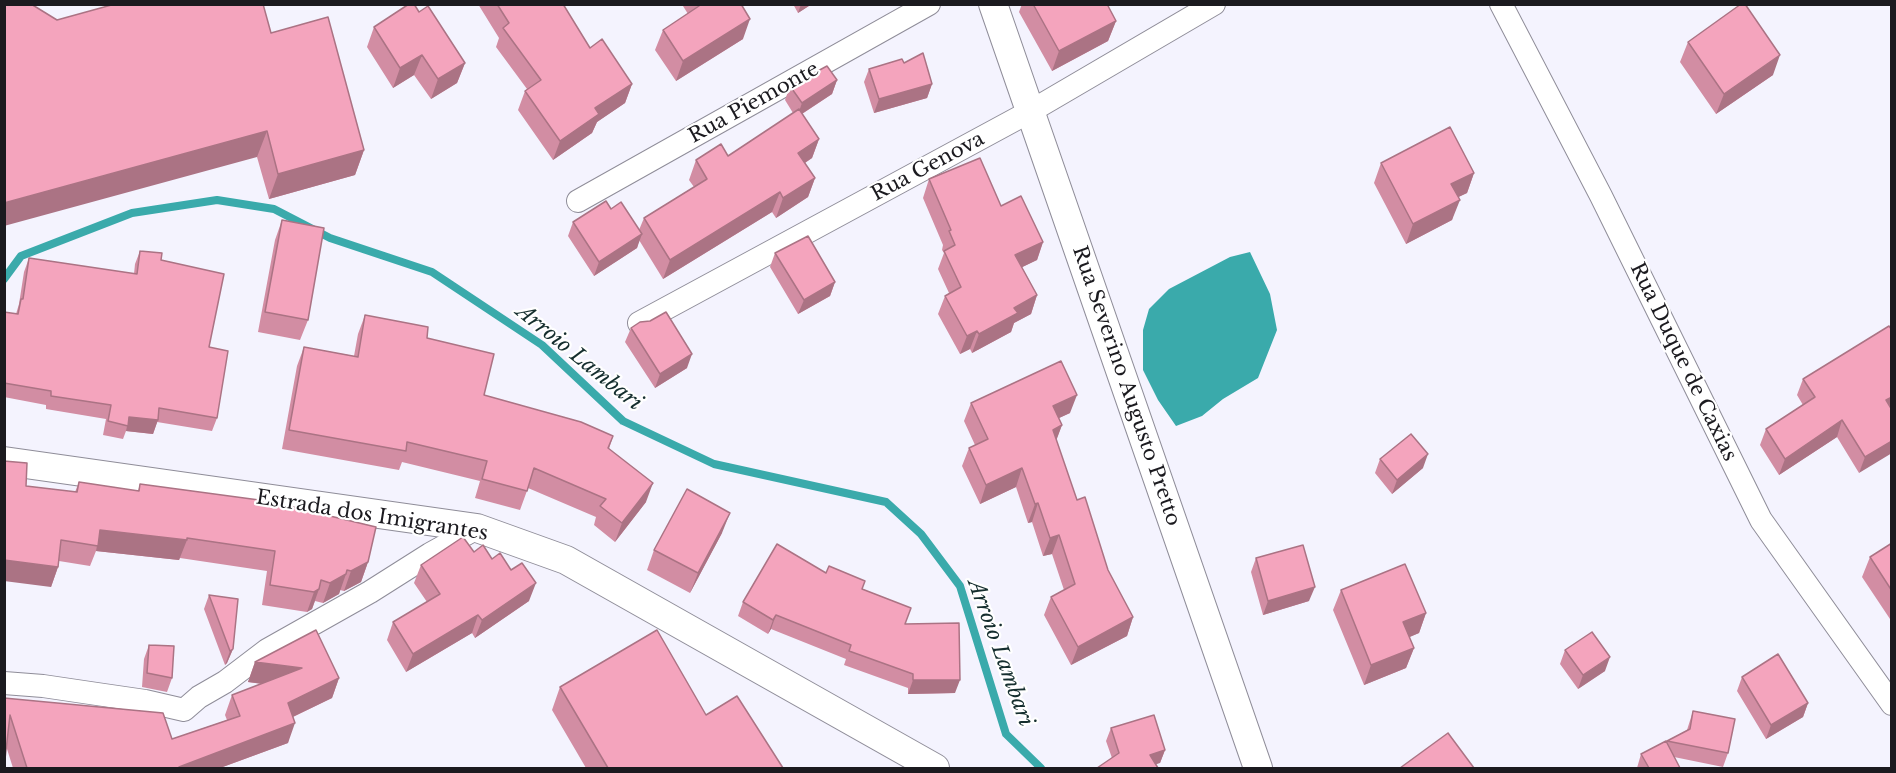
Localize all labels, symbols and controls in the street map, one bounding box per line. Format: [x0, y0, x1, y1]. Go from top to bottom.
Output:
street label: Rua Piemonte [685, 57, 823, 149]
street label: Rua Genova [867, 127, 989, 207]
street label: Rua Severino Augusto Pretto [1067, 243, 1185, 529]
street label: Rua Duque de Caxias [1624, 259, 1742, 465]
water label: Arroio Lambari [511, 300, 647, 416]
street label: Estrada dos Imigrantes [254, 486, 490, 546]
water label: Arroio Lambari [962, 576, 1038, 730]

